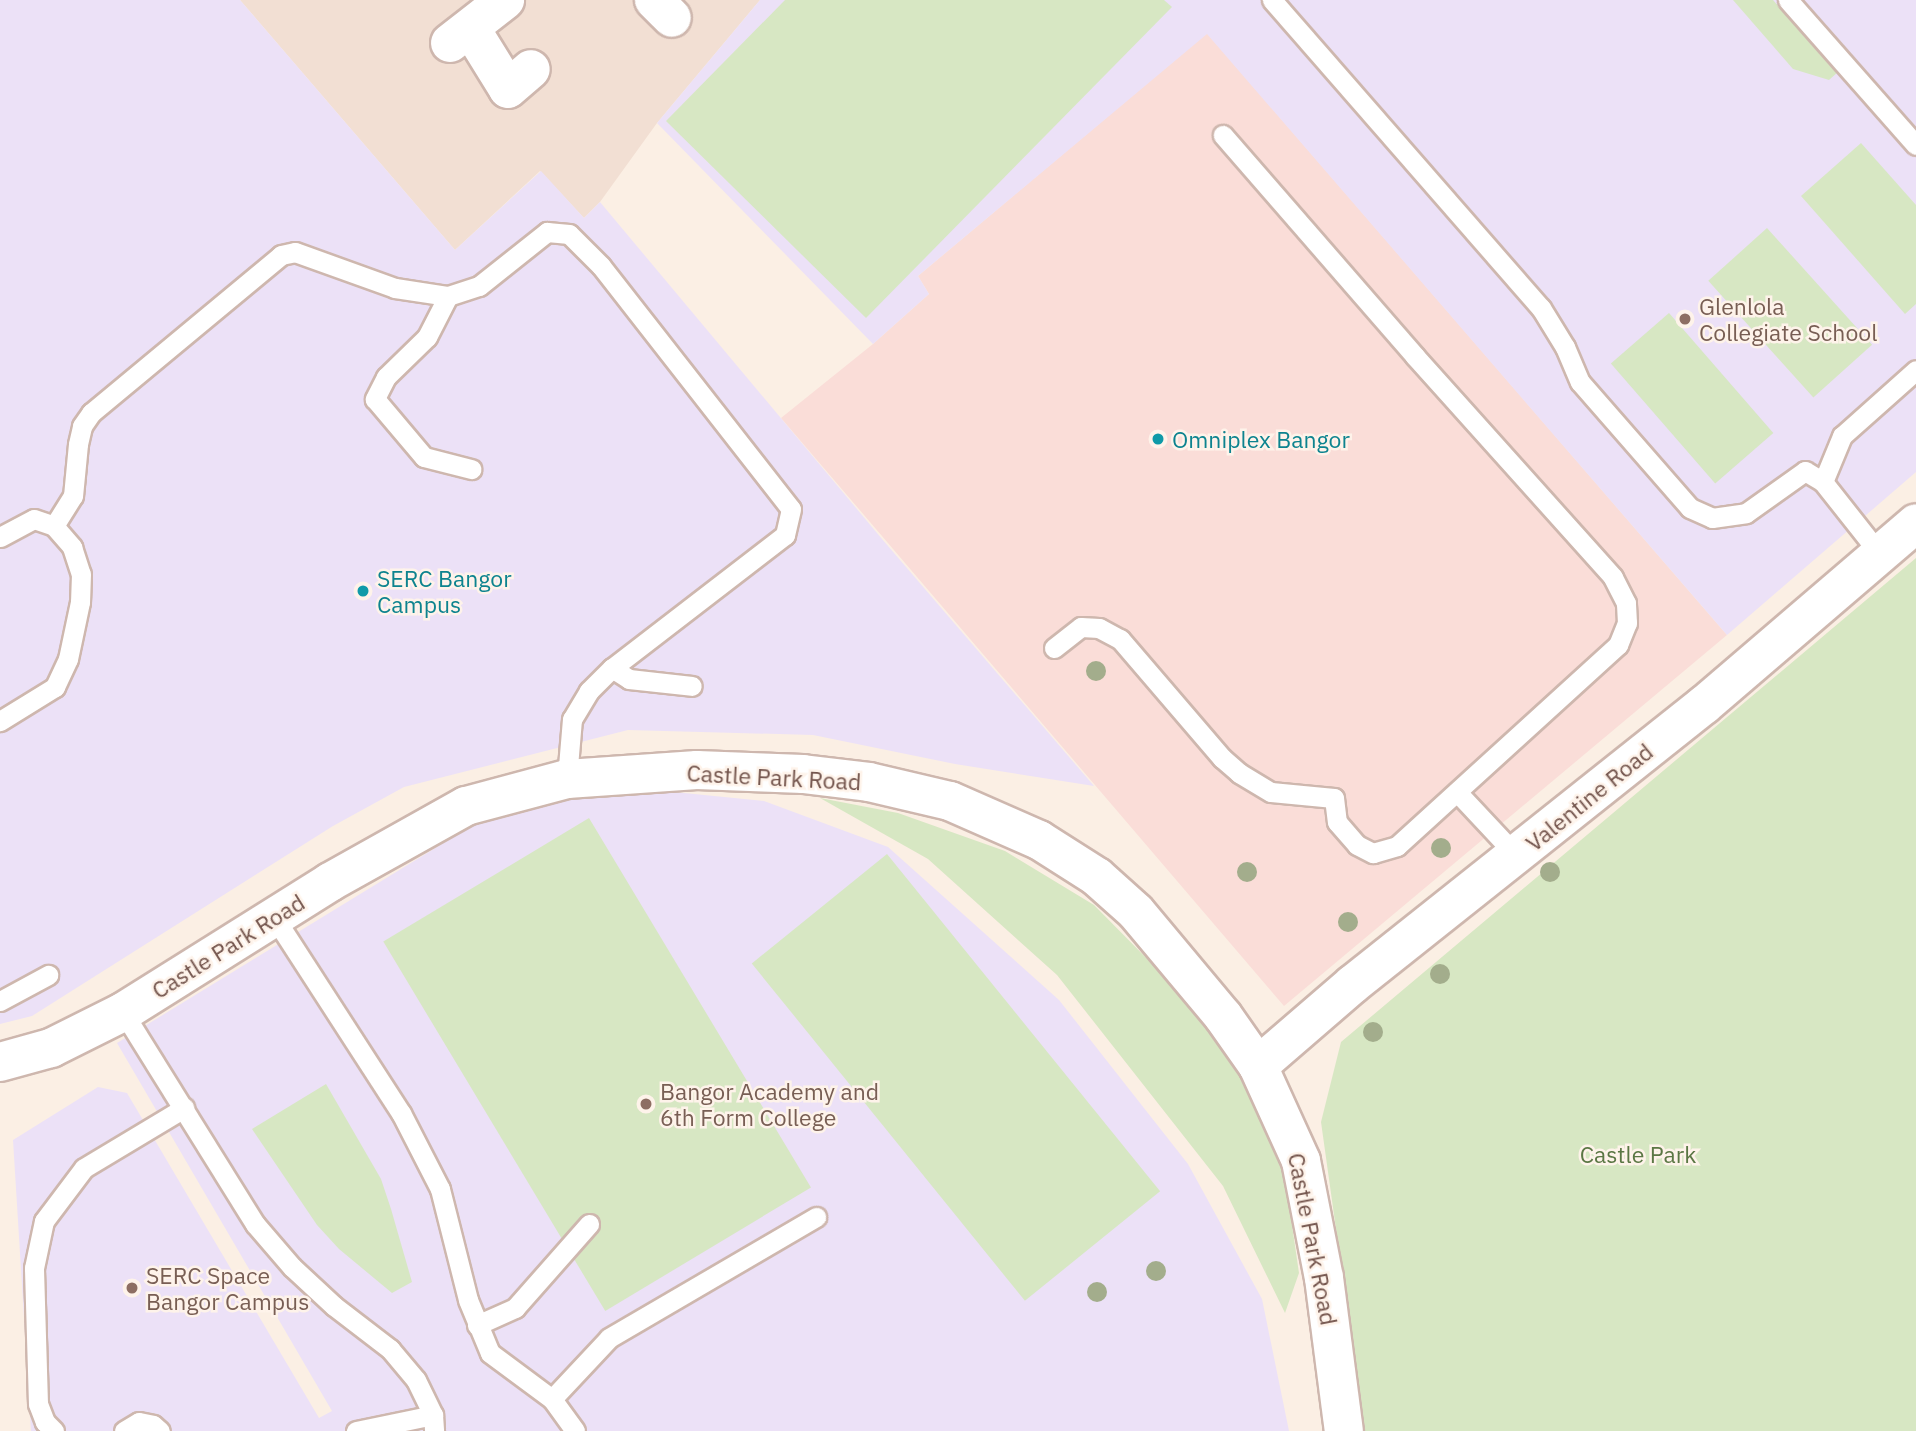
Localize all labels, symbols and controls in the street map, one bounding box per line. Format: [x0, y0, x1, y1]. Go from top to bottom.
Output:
place label: Glenlola Collegiate School [1699, 292, 1877, 346]
marker: Glenlola Collegiate School [1677, 311, 1693, 327]
place label: Omniplex Bangor [1172, 425, 1350, 453]
marker: Omniplex Bangor [1150, 431, 1166, 447]
place label: SERC Bangor Campus [377, 564, 512, 618]
marker: SERC Bangor Campus [355, 583, 371, 599]
street label: Valentine Road [1520, 737, 1658, 857]
street label: Castle Park Road [686, 759, 862, 795]
street label: Castle Park Road [147, 888, 309, 1004]
place label: Bangor Academy and 6th Form College [660, 1077, 879, 1131]
marker: Bangor Academy and 6th Form College [638, 1096, 654, 1112]
park label: Castle Park [1580, 1140, 1696, 1168]
street label: Castle Park Road [1283, 1151, 1343, 1327]
place label: SERC Space Bangor Campus [146, 1261, 309, 1315]
marker: SERC Space Bangor Campus [124, 1280, 140, 1296]

